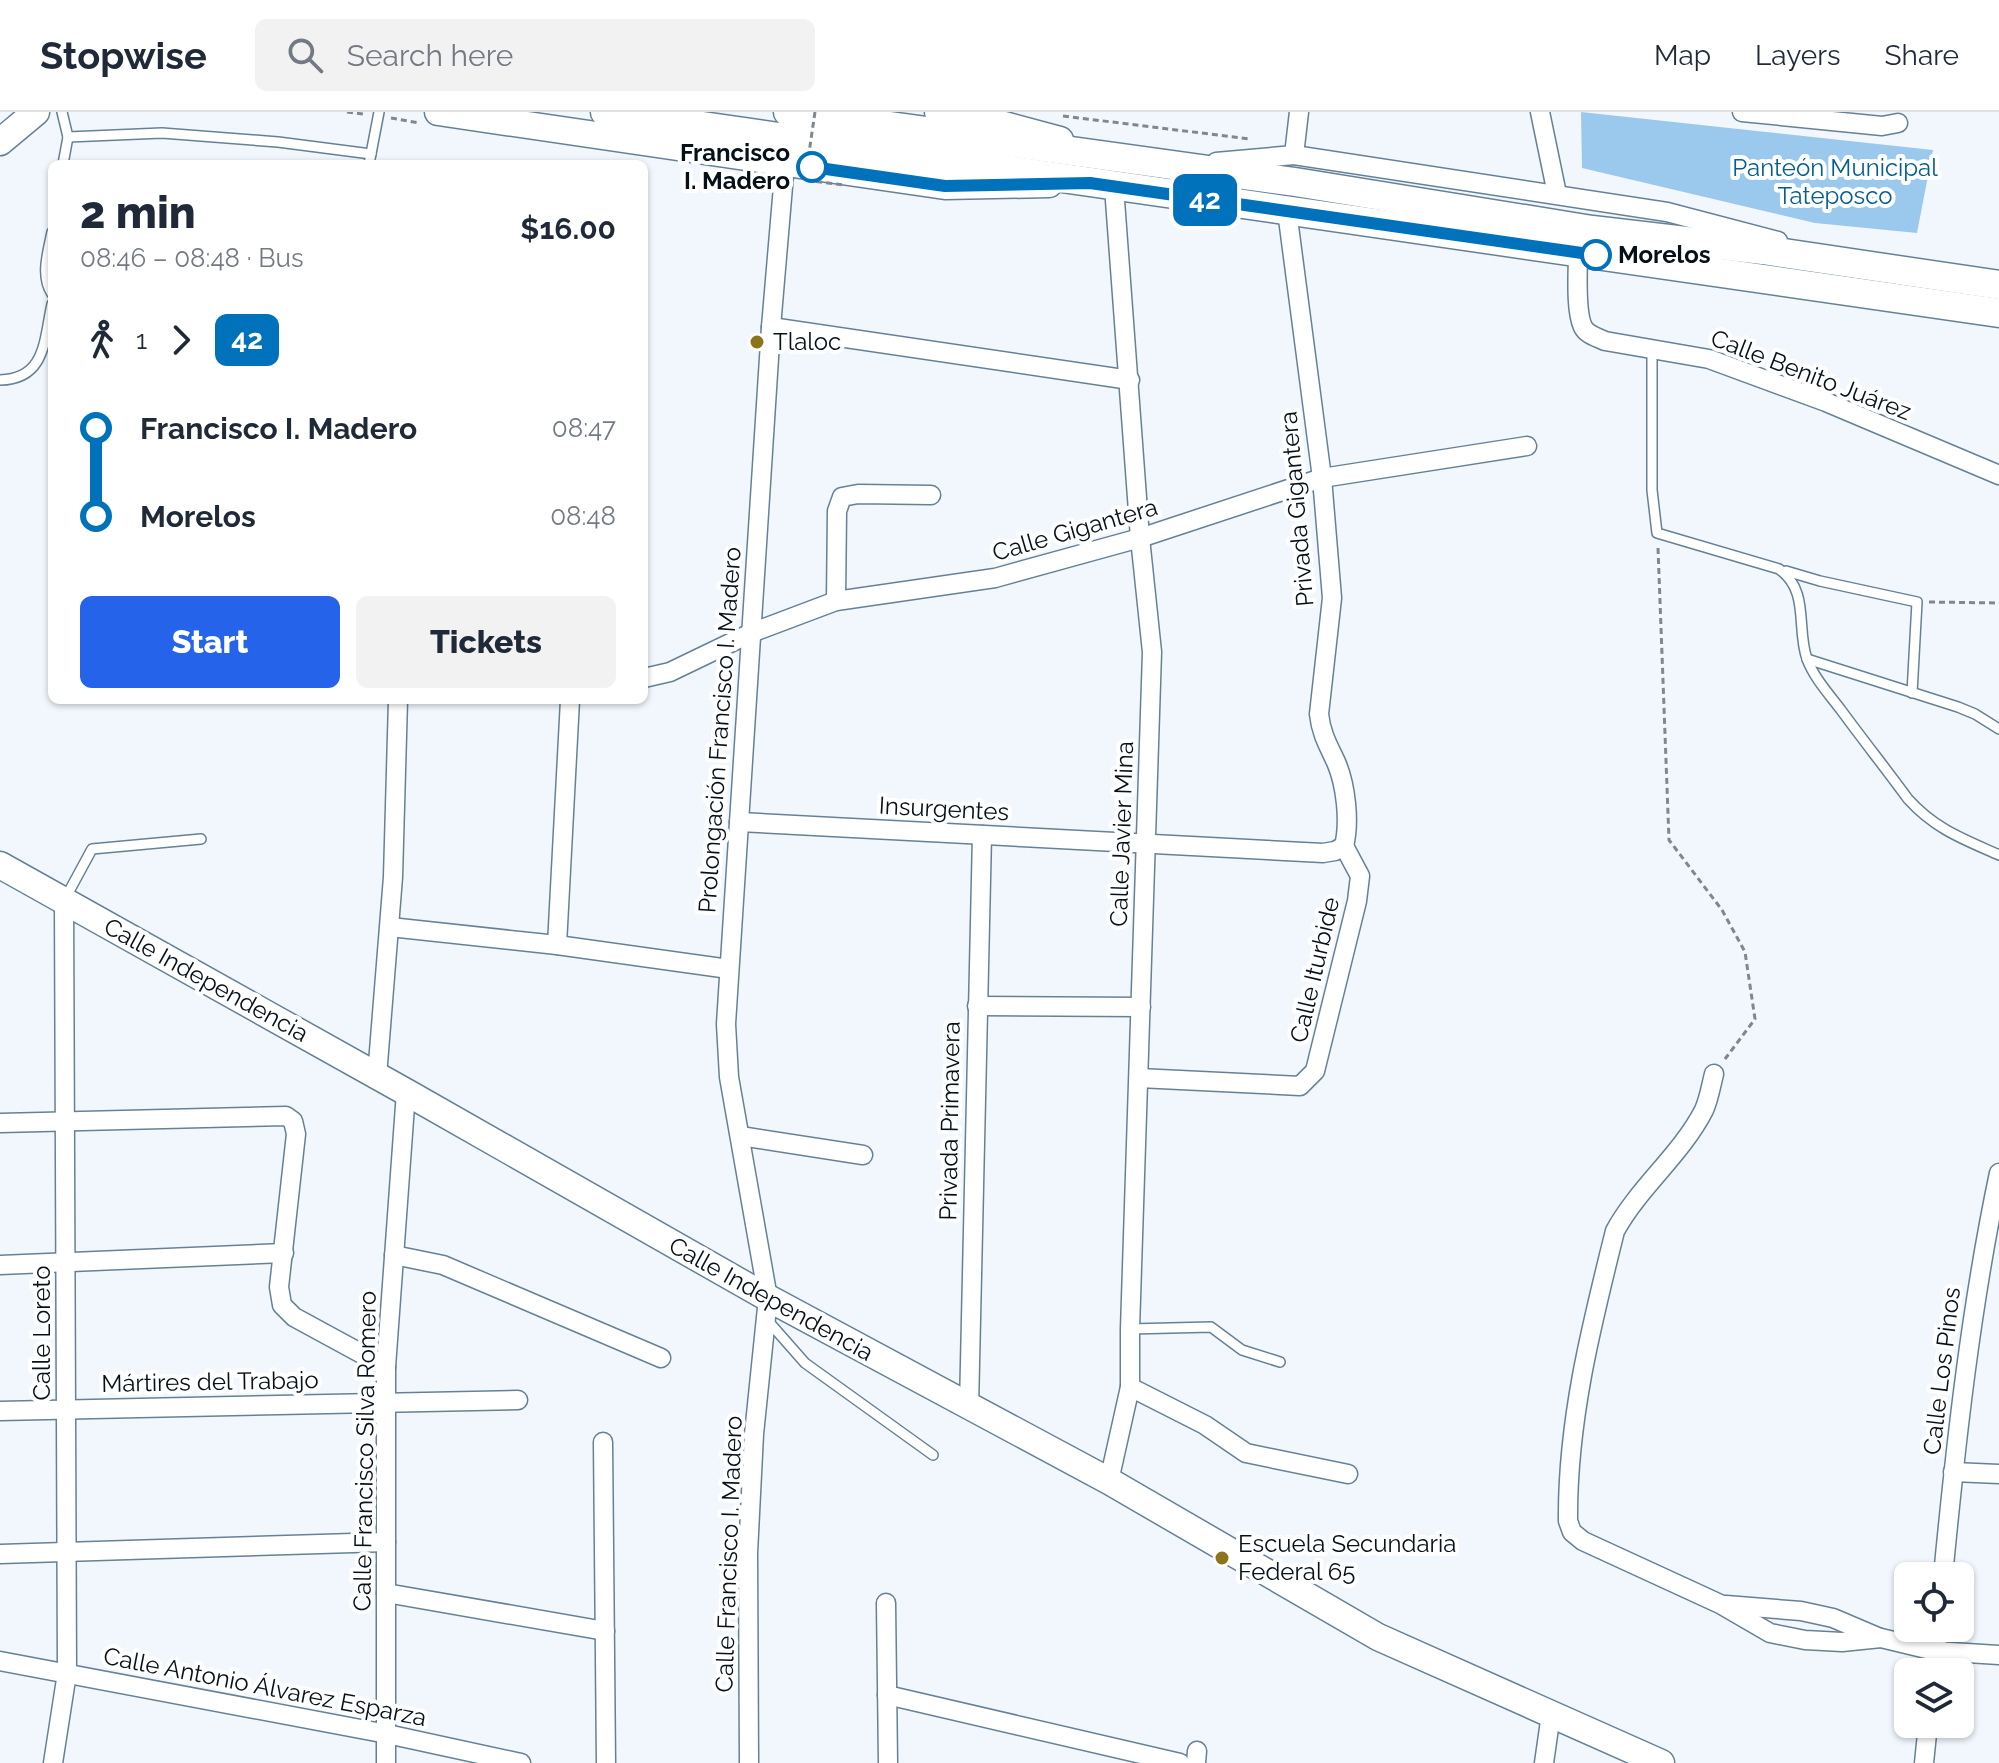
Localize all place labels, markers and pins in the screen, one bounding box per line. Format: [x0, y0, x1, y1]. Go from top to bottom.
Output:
place label: Francisco I. Madero [680, 138, 790, 195]
marker: Francisco I. Madero [797, 152, 827, 182]
marker: Morelos [1581, 240, 1611, 270]
place label: Morelos [1618, 240, 1711, 269]
place label: Tlaloc [773, 327, 841, 356]
marker: Tlaloc [748, 333, 766, 351]
place label: Escuela Secundaria Federal 65 [1238, 1529, 1456, 1586]
marker: Escuela Secundaria Federal 65 [1213, 1549, 1231, 1567]

